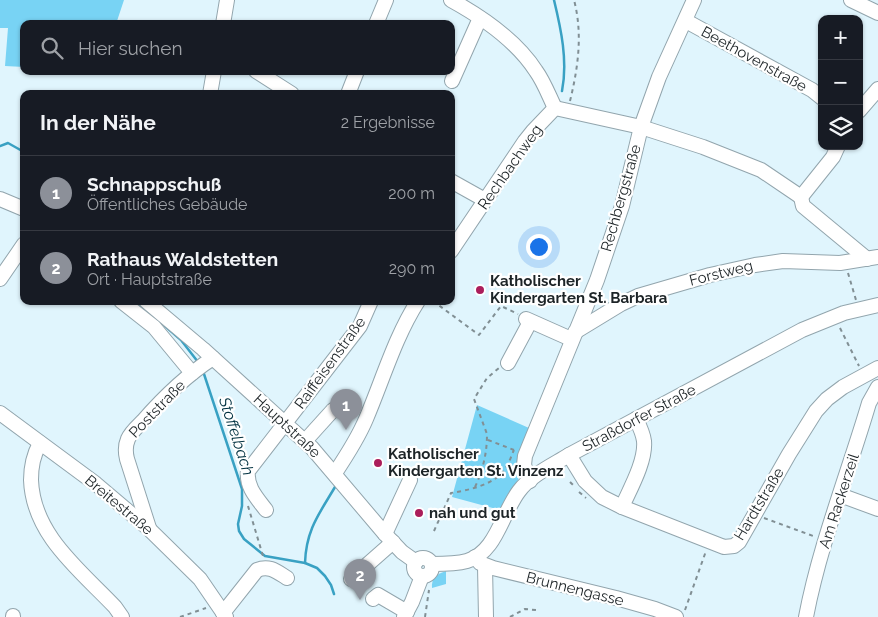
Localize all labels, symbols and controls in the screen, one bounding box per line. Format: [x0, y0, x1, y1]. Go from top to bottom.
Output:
map controls [818, 15, 863, 150]
button: + [818, 15, 863, 60]
search box [20, 20, 455, 75]
street label: Beethovenstraße [698, 23, 810, 96]
icon: search [38, 34, 66, 62]
text: Hier suchen [78, 37, 183, 59]
button: − [818, 60, 863, 105]
button: layers [818, 105, 863, 150]
text: In der Nähe [40, 110, 156, 135]
text: 2 Ergebnisse [341, 113, 435, 132]
street label: Rechbachweg [474, 121, 546, 213]
street label: Rechbergstraße [597, 142, 645, 254]
text: Schnappschuß [87, 173, 221, 195]
text: 1 [52, 184, 60, 203]
text: 200 m [388, 184, 435, 203]
text: Öffentliches Gebäude [87, 195, 248, 214]
your location [526, 234, 552, 260]
text: Rathaus Waldstetten [87, 248, 278, 270]
street label: Forstweg [687, 256, 755, 290]
text: 2 [51, 259, 61, 278]
text: 290 m [389, 259, 435, 278]
text: Ort · Hauptstraße [87, 270, 212, 289]
place label: Katholischer Kindergarten St. Barbara [490, 272, 668, 307]
marker: Katholischer Kindergarten St. Barbara [474, 284, 486, 296]
street label: Raiffeisenstraße [291, 313, 369, 412]
street label: Poststraße [125, 376, 189, 442]
street label: Straßdorfer Straße [579, 380, 699, 456]
pin: 1 [330, 389, 362, 430]
street label: Hauptstraße [250, 390, 324, 462]
water label: Stoffelbach [215, 394, 258, 478]
place label: Katholischer Kindergarten St. Vinzenz [388, 445, 564, 480]
street label: Am Rackerzeil [815, 450, 863, 551]
marker: Katholischer Kindergarten St. Vinzenz [372, 457, 384, 469]
street label: Hardtstraße [730, 464, 788, 543]
street label: Breitestraße [81, 471, 157, 539]
place label: nah und gut [429, 504, 516, 522]
marker: nah und gut [413, 507, 425, 519]
pin: 2 [344, 559, 376, 600]
street label: Brunnengasse [524, 568, 626, 610]

